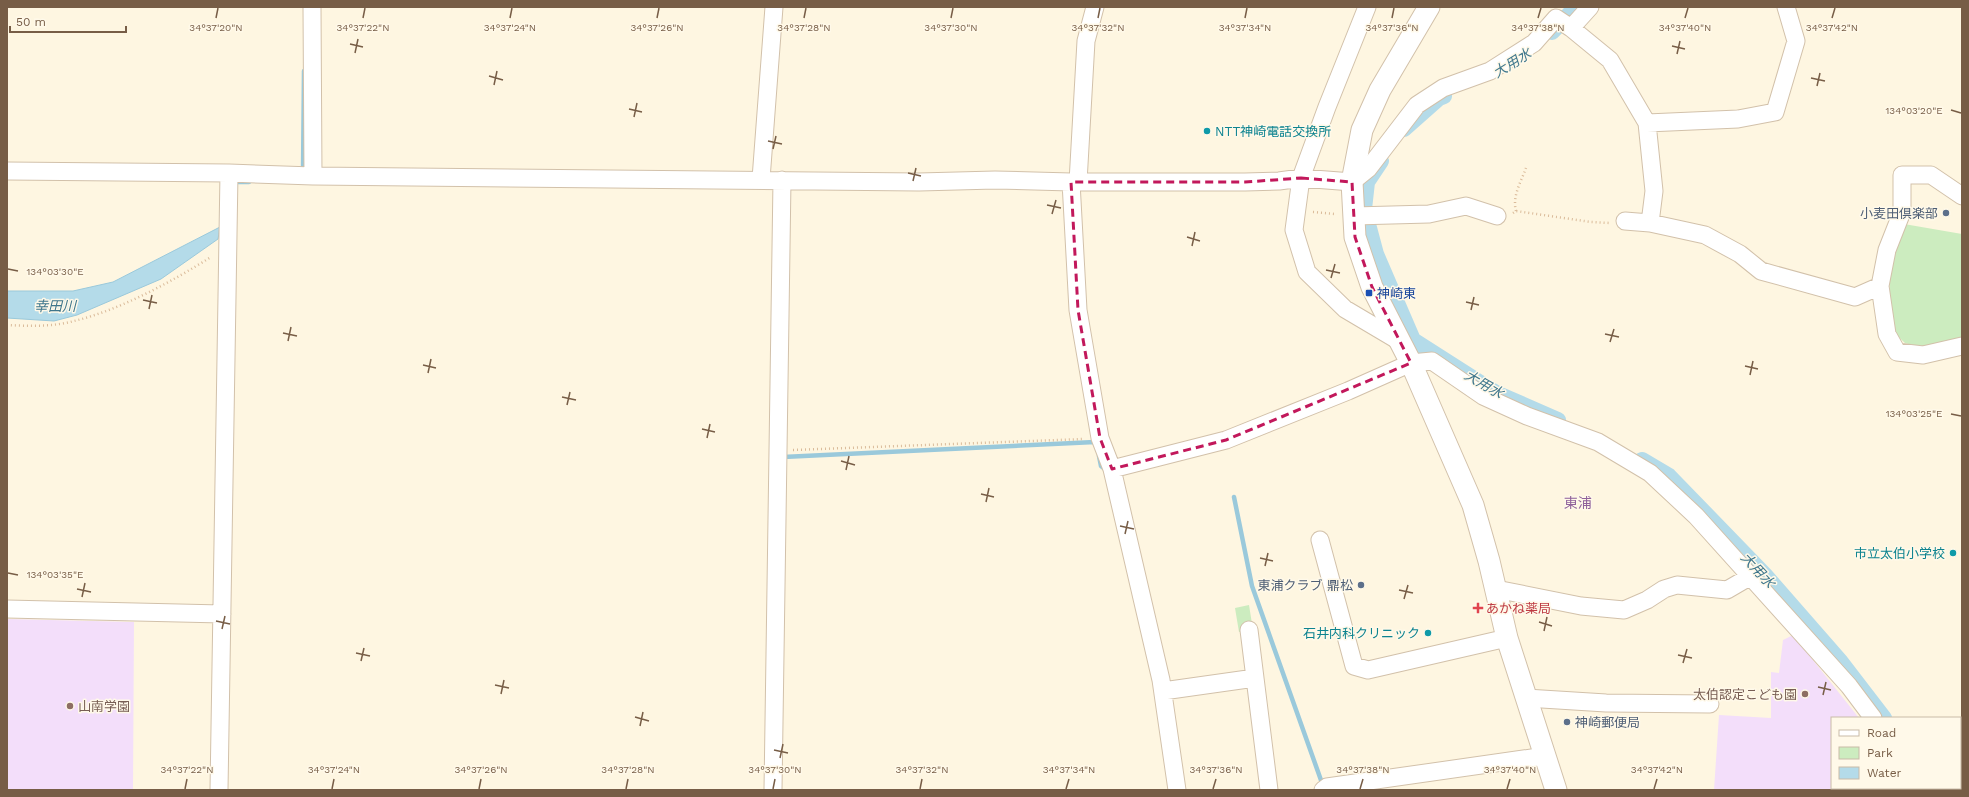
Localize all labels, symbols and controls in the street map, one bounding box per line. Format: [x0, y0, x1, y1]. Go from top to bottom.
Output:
scale bar [10, 8, 126, 34]
text: 50 m [16, 15, 46, 29]
text: 34°37'20"N [189, 22, 243, 33]
text: 34°37'22"N [337, 22, 389, 33]
text: 34°37'24"N [484, 22, 536, 33]
text: 34°37'26"N [630, 22, 684, 33]
text: 34°37'28"N [777, 22, 831, 33]
text: 34°37'30"N [924, 22, 978, 33]
text: 34°37'32"N [1072, 22, 1124, 33]
text: 34°37'34"N [1219, 22, 1271, 33]
text: 34°37'36"N [1365, 22, 1419, 33]
text: 34°37'38"N [1511, 22, 1565, 33]
text: 34°37'40"N [1659, 22, 1711, 33]
text: 34°37'42"N [1806, 22, 1858, 33]
water label: 大用水 [1490, 44, 1536, 81]
text: 134°03'20"E [1885, 105, 1943, 116]
place label: NTT神崎電話交換所 [1215, 124, 1331, 139]
marker: NTT神崎電話交換所 [1202, 126, 1212, 136]
place label: 小麦田倶楽部 [1860, 206, 1938, 221]
marker: 小麦田倶楽部 [1941, 208, 1951, 218]
text: 134°03'30"E [26, 266, 84, 277]
place label: 神崎東 [1377, 286, 1416, 301]
marker: 神崎東 [1364, 288, 1374, 298]
water label: 幸田川 [34, 298, 78, 314]
water label: 大用水 [1462, 367, 1508, 402]
text: 134°03'25"E [1886, 408, 1942, 419]
district label: 東浦 [1564, 495, 1592, 511]
place label: 市立太伯小学校 [1854, 546, 1945, 561]
marker: 市立太伯小学校 [1948, 548, 1958, 558]
water label: 大用水 [1738, 549, 1780, 592]
text: 134°03'35"E [27, 569, 83, 580]
place label: 東浦クラブ 鼎松 [1258, 578, 1353, 593]
marker: 東浦クラブ 鼎松 [1356, 580, 1366, 590]
place label: あかね薬局 [1486, 601, 1551, 616]
marker: あかね薬局 [1473, 603, 1483, 613]
place label: 石井内科クリニック [1303, 626, 1420, 641]
marker: 石井内科クリニック [1423, 628, 1433, 638]
place label: 太伯認定こども園 [1693, 687, 1797, 702]
marker: 太伯認定こども園 [1800, 689, 1810, 699]
place label: 山南学園 [78, 699, 130, 714]
marker: 山南学園 [65, 701, 75, 711]
place label: 神崎郵便局 [1575, 715, 1640, 730]
marker: 神崎郵便局 [1562, 717, 1572, 727]
legend [1831, 717, 1961, 789]
text: Road [1867, 726, 1896, 740]
text: Park [1867, 746, 1893, 760]
text: 34°37'22"N [161, 764, 213, 775]
text: 34°37'24"N [308, 764, 360, 775]
text: 34°37'26"N [454, 764, 508, 775]
text: 34°37'28"N [601, 764, 655, 775]
text: 34°37'30"N [748, 764, 802, 775]
text: 34°37'32"N [896, 764, 948, 775]
text: 34°37'34"N [1043, 764, 1095, 775]
text: 34°37'36"N [1189, 764, 1243, 775]
text: 34°37'38"N [1336, 764, 1390, 775]
text: 34°37'40"N [1484, 764, 1536, 775]
text: 34°37'42"N [1631, 764, 1683, 775]
text: Water [1867, 766, 1902, 780]

